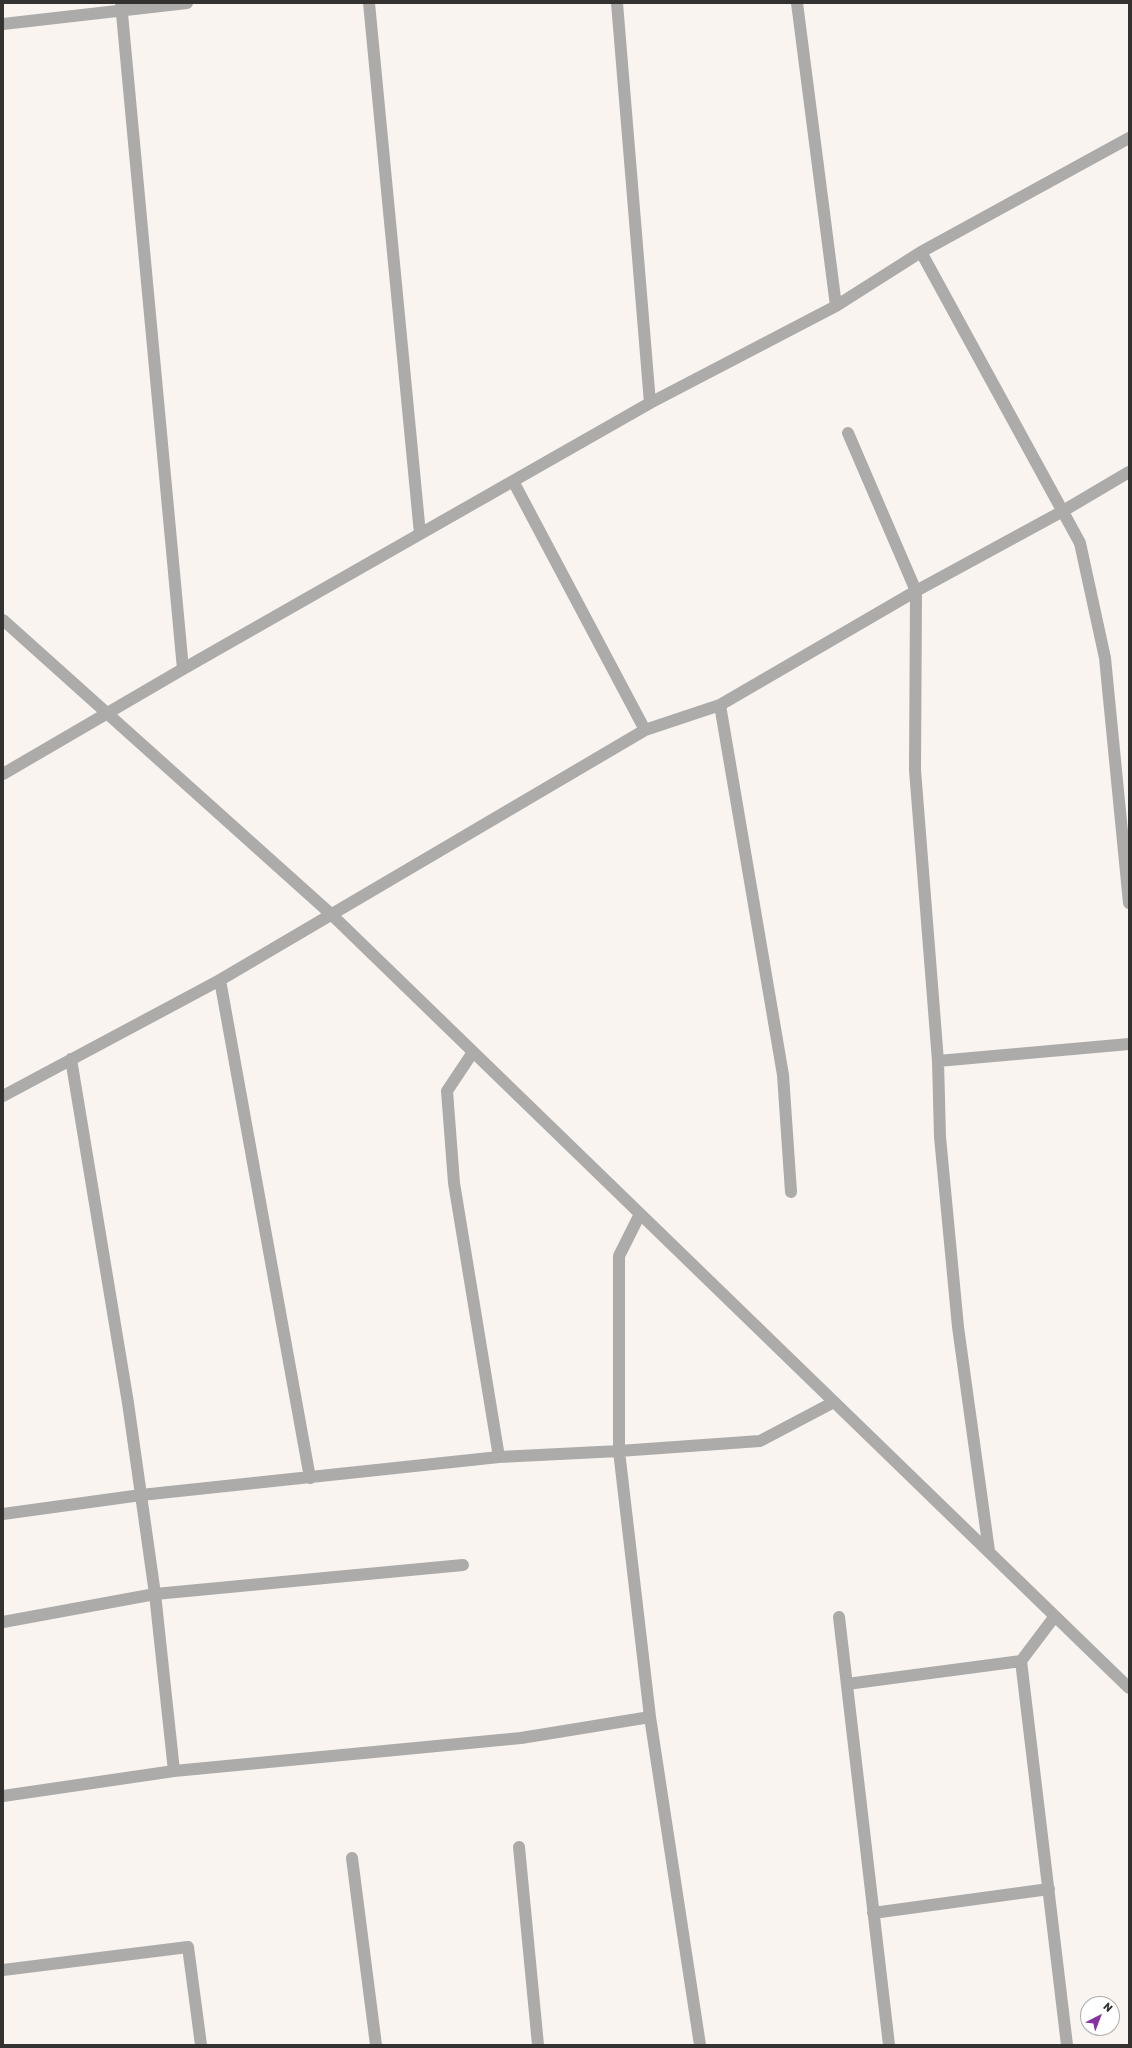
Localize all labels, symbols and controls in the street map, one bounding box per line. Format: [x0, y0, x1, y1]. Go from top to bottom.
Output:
north arrow [1080, 1996, 1120, 2036]
text: N [1100, 2000, 1115, 2015]

